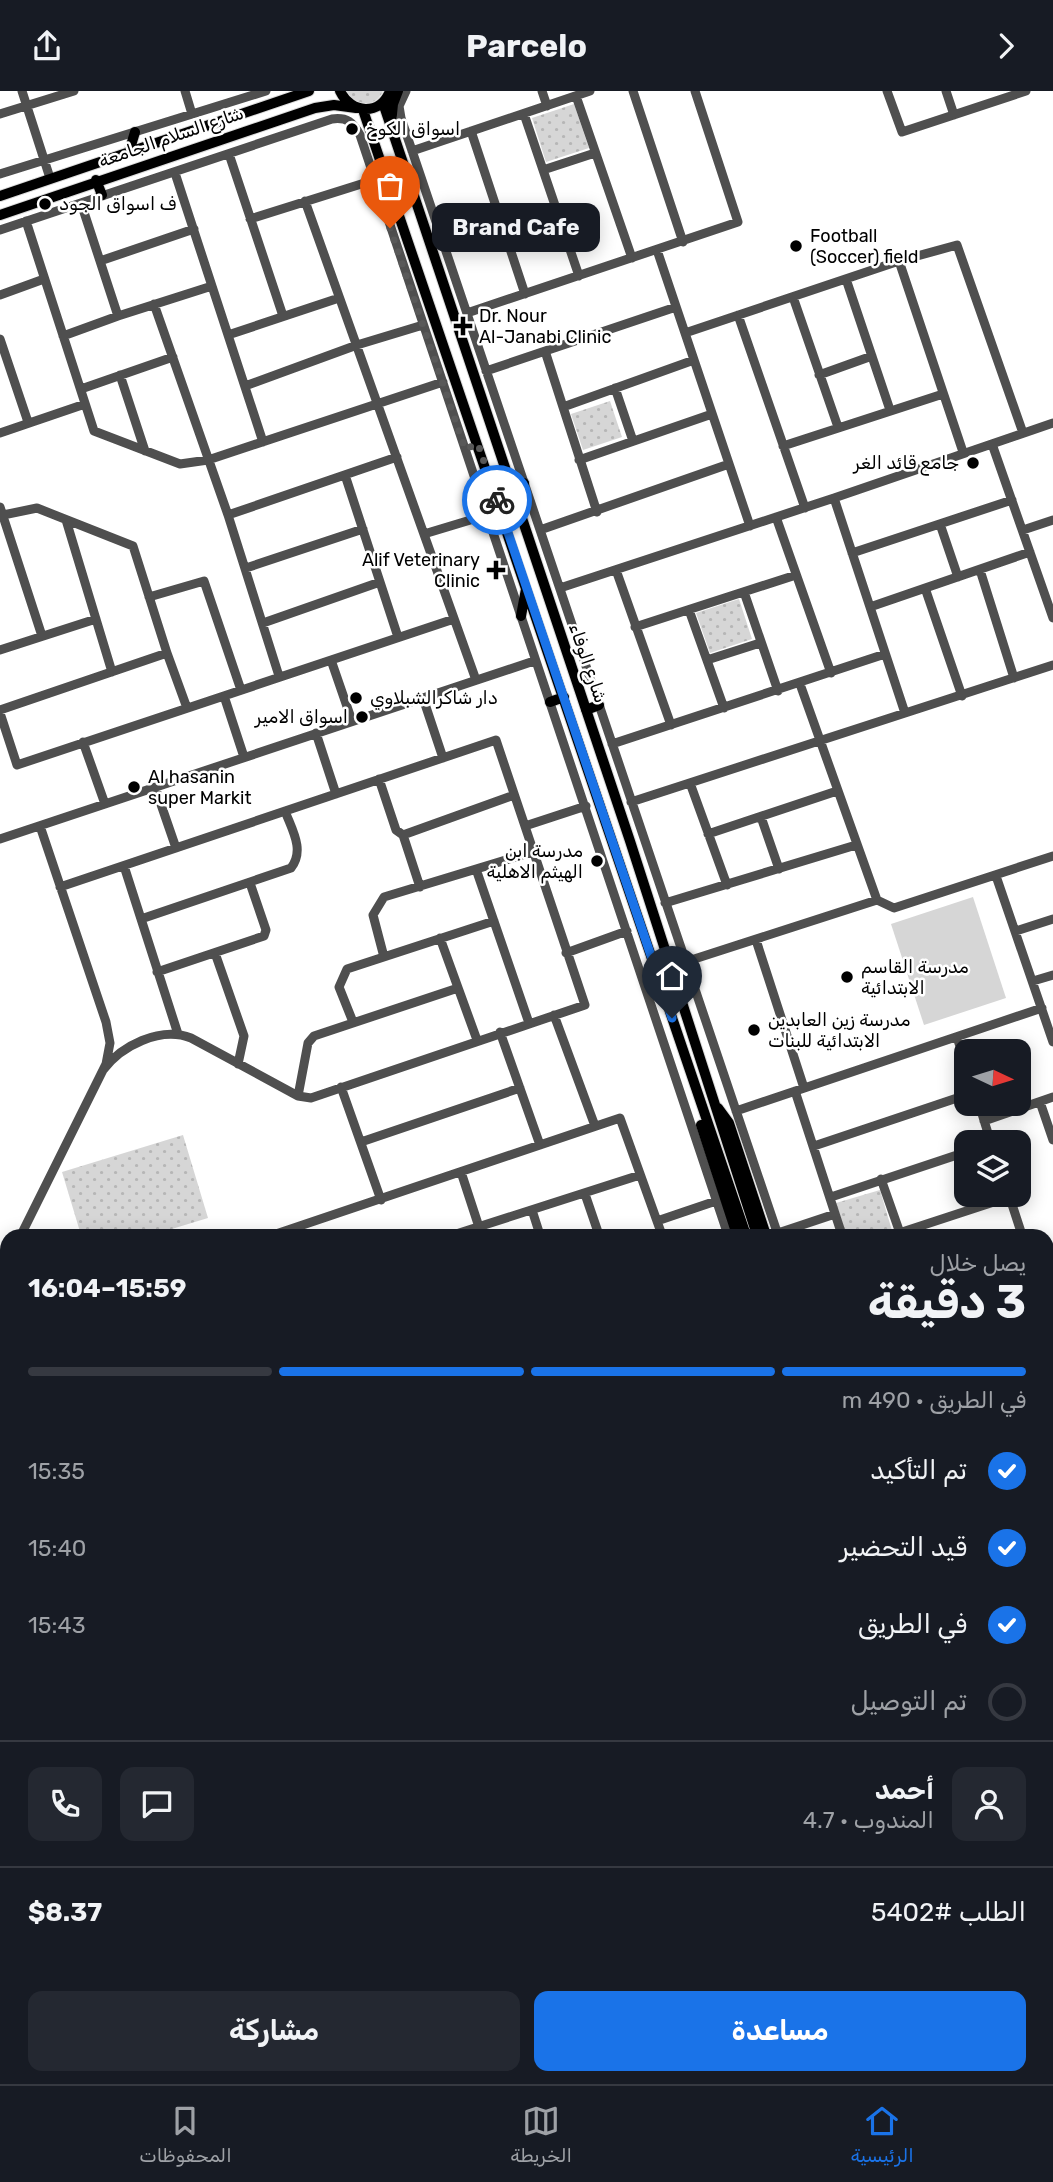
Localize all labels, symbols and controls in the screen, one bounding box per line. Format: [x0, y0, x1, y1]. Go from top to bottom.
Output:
icon: share [28, 27, 66, 65]
text: Parcelo [466, 27, 587, 65]
icon: forward [987, 27, 1025, 65]
street label: شارع السلام الجامعة [96, 102, 247, 173]
place label: اسواق الكوخ [366, 118, 460, 141]
marker: اسواق الكوخ [344, 121, 360, 137]
pin [360, 156, 420, 228]
icon: bag [371, 167, 409, 205]
place label: ف اسواق الجود [59, 193, 177, 215]
marker: ف اسواق الجود [37, 196, 53, 212]
callout: Brand Cafe [432, 204, 600, 253]
text: Brand Cafe [452, 213, 580, 241]
place label: Football (Soccer) field [810, 225, 919, 268]
marker: Football (Soccer) field [788, 238, 804, 254]
place label: Dr. Nour Al-Janabi Clinic [479, 305, 611, 348]
marker: Dr. Nour Al-Janabi Clinic [453, 316, 473, 336]
place label: جامع قائد الغر [853, 452, 959, 476]
marker: جامع قائد الغر [965, 455, 981, 471]
courier [462, 465, 532, 535]
icon: bike [478, 481, 516, 519]
place label: Alif Veterinary Clinic [362, 549, 480, 592]
marker: Alif Veterinary Clinic [486, 560, 506, 580]
street label: شارع الوفاء [563, 620, 612, 706]
place label: دار شاكرالشبلاوي [370, 687, 498, 710]
marker: دار شاكرالشبلاوي [348, 690, 364, 706]
place label: اسواق الامير [254, 706, 348, 728]
marker: اسواق الامير [354, 709, 370, 725]
place label: Al hasanin super Markit [148, 766, 251, 809]
marker: Al hasanin super Markit [126, 779, 142, 795]
place label: مدرسة ابن الهيثم الاهلية [487, 840, 583, 884]
marker: مدرسة ابن الهيثم الاهلية [589, 853, 605, 869]
pin [642, 946, 702, 1018]
place label: مدرسة القاسم الابتدائية [861, 956, 969, 999]
icon: home [653, 957, 691, 995]
marker: مدرسة القاسم الابتدائية [839, 969, 855, 985]
place label: مدرسة زين العابدين الابتدائية للبنات [768, 1009, 910, 1052]
marker: مدرسة زين العابدين الابتدائية للبنات [746, 1022, 762, 1038]
north arrow [954, 1039, 1031, 1117]
map controls [954, 1039, 1031, 1207]
button: layers [954, 1130, 1031, 1207]
text: يصل خلال [930, 1249, 1026, 1277]
text: 15:59–16:04 [28, 1273, 186, 1304]
text: 3 دقيقة [868, 1275, 1026, 1330]
text: في الطريق · 490 m [842, 1386, 1026, 1414]
icon: check [988, 1452, 1026, 1490]
text: تم التأكيد [870, 1455, 967, 1486]
text: 15:35 [28, 1457, 85, 1485]
icon: check [988, 1529, 1026, 1567]
text: قيد التحضير [840, 1532, 967, 1563]
text: 15:40 [28, 1534, 86, 1562]
icon: check [988, 1606, 1026, 1644]
text: في الطريق [858, 1609, 967, 1640]
text: 15:43 [28, 1611, 86, 1639]
text: تم التوصيل [850, 1686, 967, 1717]
button: phone [28, 1767, 102, 1841]
button: chat [120, 1767, 194, 1841]
button: person [952, 1767, 1026, 1841]
text: أحمد [875, 1775, 934, 1806]
text: المندوب · 4.7 [803, 1806, 934, 1834]
text: $8.37 [28, 1897, 102, 1928]
text: الطلب #5402 [871, 1897, 1026, 1928]
button: مشاركة [28, 1991, 520, 2071]
button: مساعدة [534, 1991, 1026, 2071]
tab: المحفوظات [139, 2102, 232, 2167]
tab: الخريطة [510, 2102, 572, 2167]
tab: الرئيسية [851, 2102, 914, 2167]

